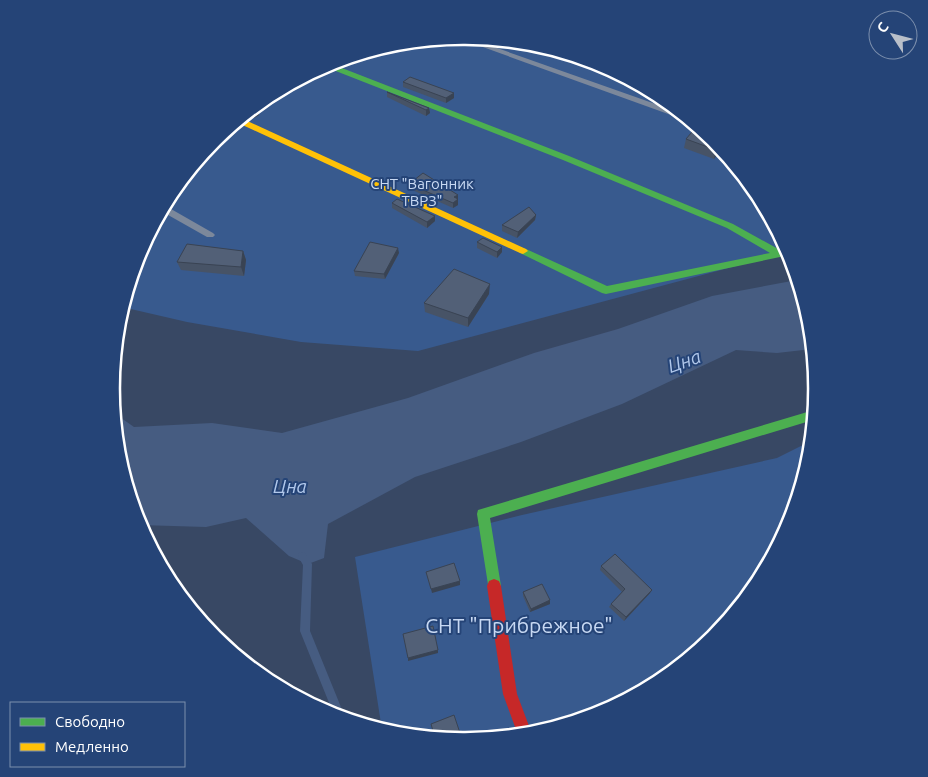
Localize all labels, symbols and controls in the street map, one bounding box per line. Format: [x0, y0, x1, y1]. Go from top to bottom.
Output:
north arrow [868, 10, 918, 60]
text: С [873, 19, 892, 36]
park label: СНТ "Вагонник ТВРЗ" [370, 175, 474, 209]
water label: Цна [664, 345, 704, 377]
water label: Цна [273, 475, 307, 497]
park label: СНТ "Прибрежное" [425, 613, 613, 637]
legend [10, 702, 185, 767]
text: Свободно [55, 713, 125, 730]
text: Медленно [55, 738, 129, 755]

